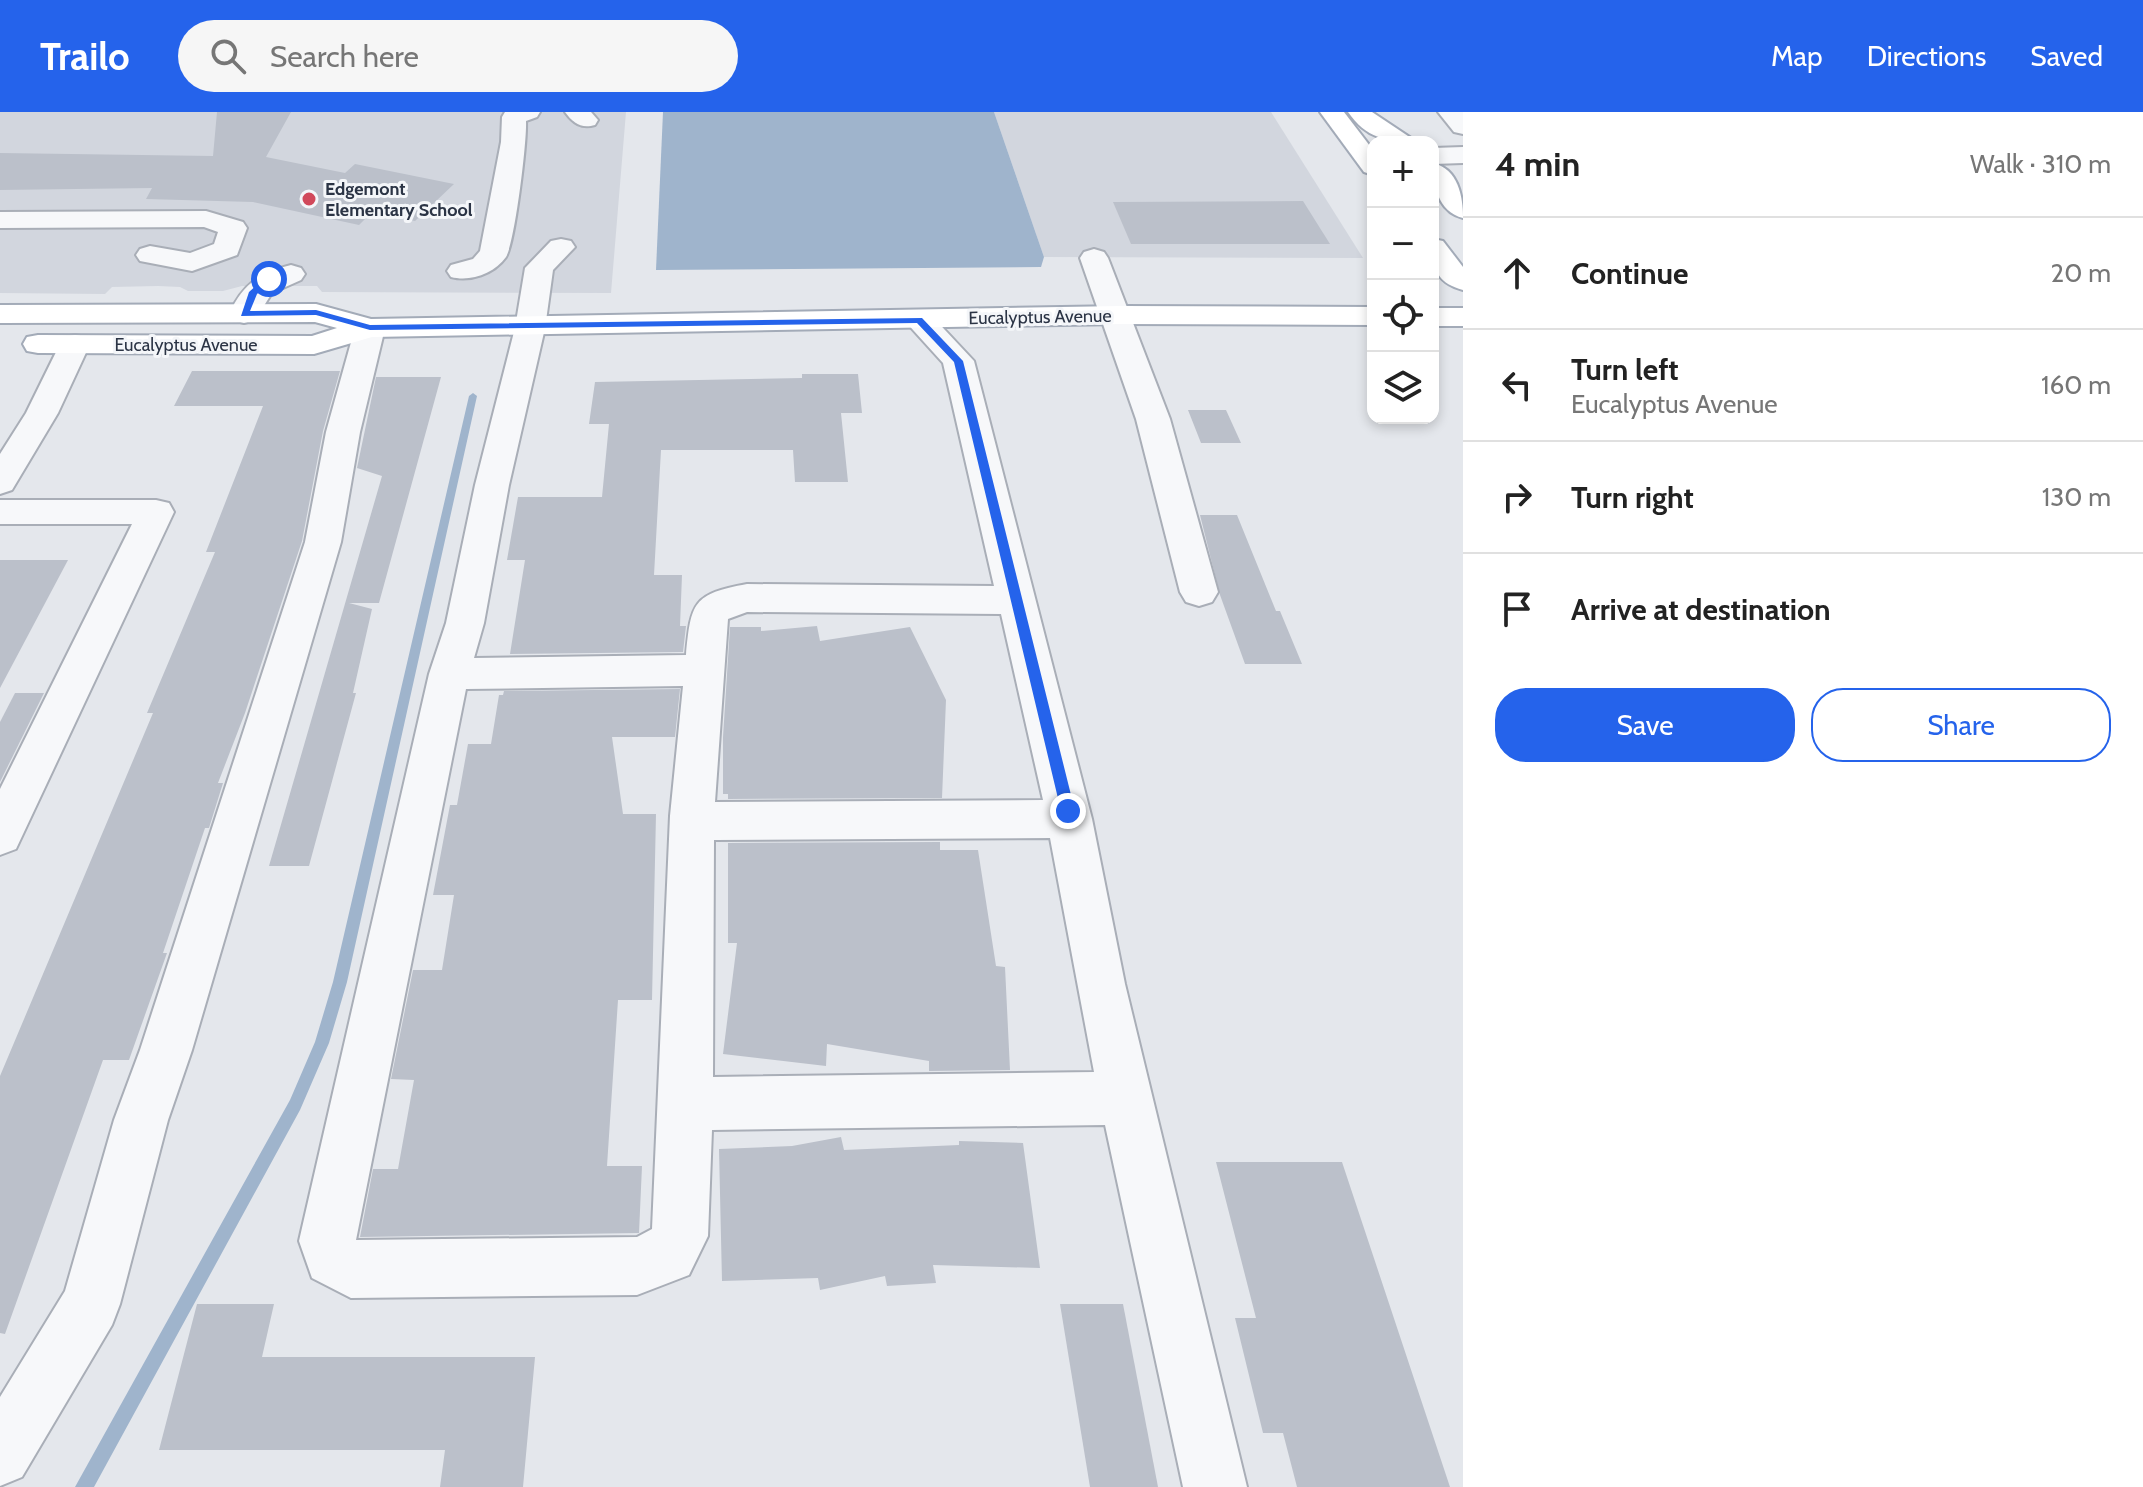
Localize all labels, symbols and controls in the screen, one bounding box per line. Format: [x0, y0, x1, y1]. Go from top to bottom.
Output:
search box [178, 20, 738, 92]
text: Trailo [40, 33, 130, 80]
icon: search [206, 34, 250, 78]
text: Search here [270, 38, 419, 75]
text: Map [1771, 39, 1823, 73]
text: Directions [1867, 39, 1986, 73]
text: Saved [2030, 39, 2103, 73]
map controls [1367, 136, 1439, 424]
button: + [1367, 136, 1439, 208]
text: 4 min [1495, 143, 1580, 185]
text: Walk · 310 m [1970, 148, 2111, 180]
place label: Edgemont Elementary School [325, 178, 473, 221]
marker: Edgemont Elementary School [300, 190, 318, 208]
button: − [1367, 208, 1439, 280]
icon: ahead [1495, 251, 1539, 295]
text: Continue [1571, 255, 1688, 292]
text: 20 m [2051, 257, 2111, 289]
route start [251, 261, 287, 297]
button: locate [1367, 280, 1439, 352]
street label: Eucalyptus Avenue [968, 305, 1112, 329]
street label: Eucalyptus Avenue [114, 334, 258, 356]
text: Turn left [1571, 351, 1679, 388]
button: layers [1367, 352, 1439, 424]
icon: left [1495, 363, 1539, 407]
text: 160 m [2041, 369, 2111, 401]
text: Eucalyptus Avenue [1571, 388, 1778, 420]
icon: right [1495, 475, 1539, 519]
text: Turn right [1571, 479, 1694, 516]
text: 130 m [2042, 481, 2111, 513]
icon: arrive [1495, 587, 1539, 631]
text: Arrive at destination [1571, 591, 1831, 628]
button: Save [1495, 688, 1795, 762]
button: Share [1811, 688, 2111, 762]
route end [1050, 793, 1086, 829]

